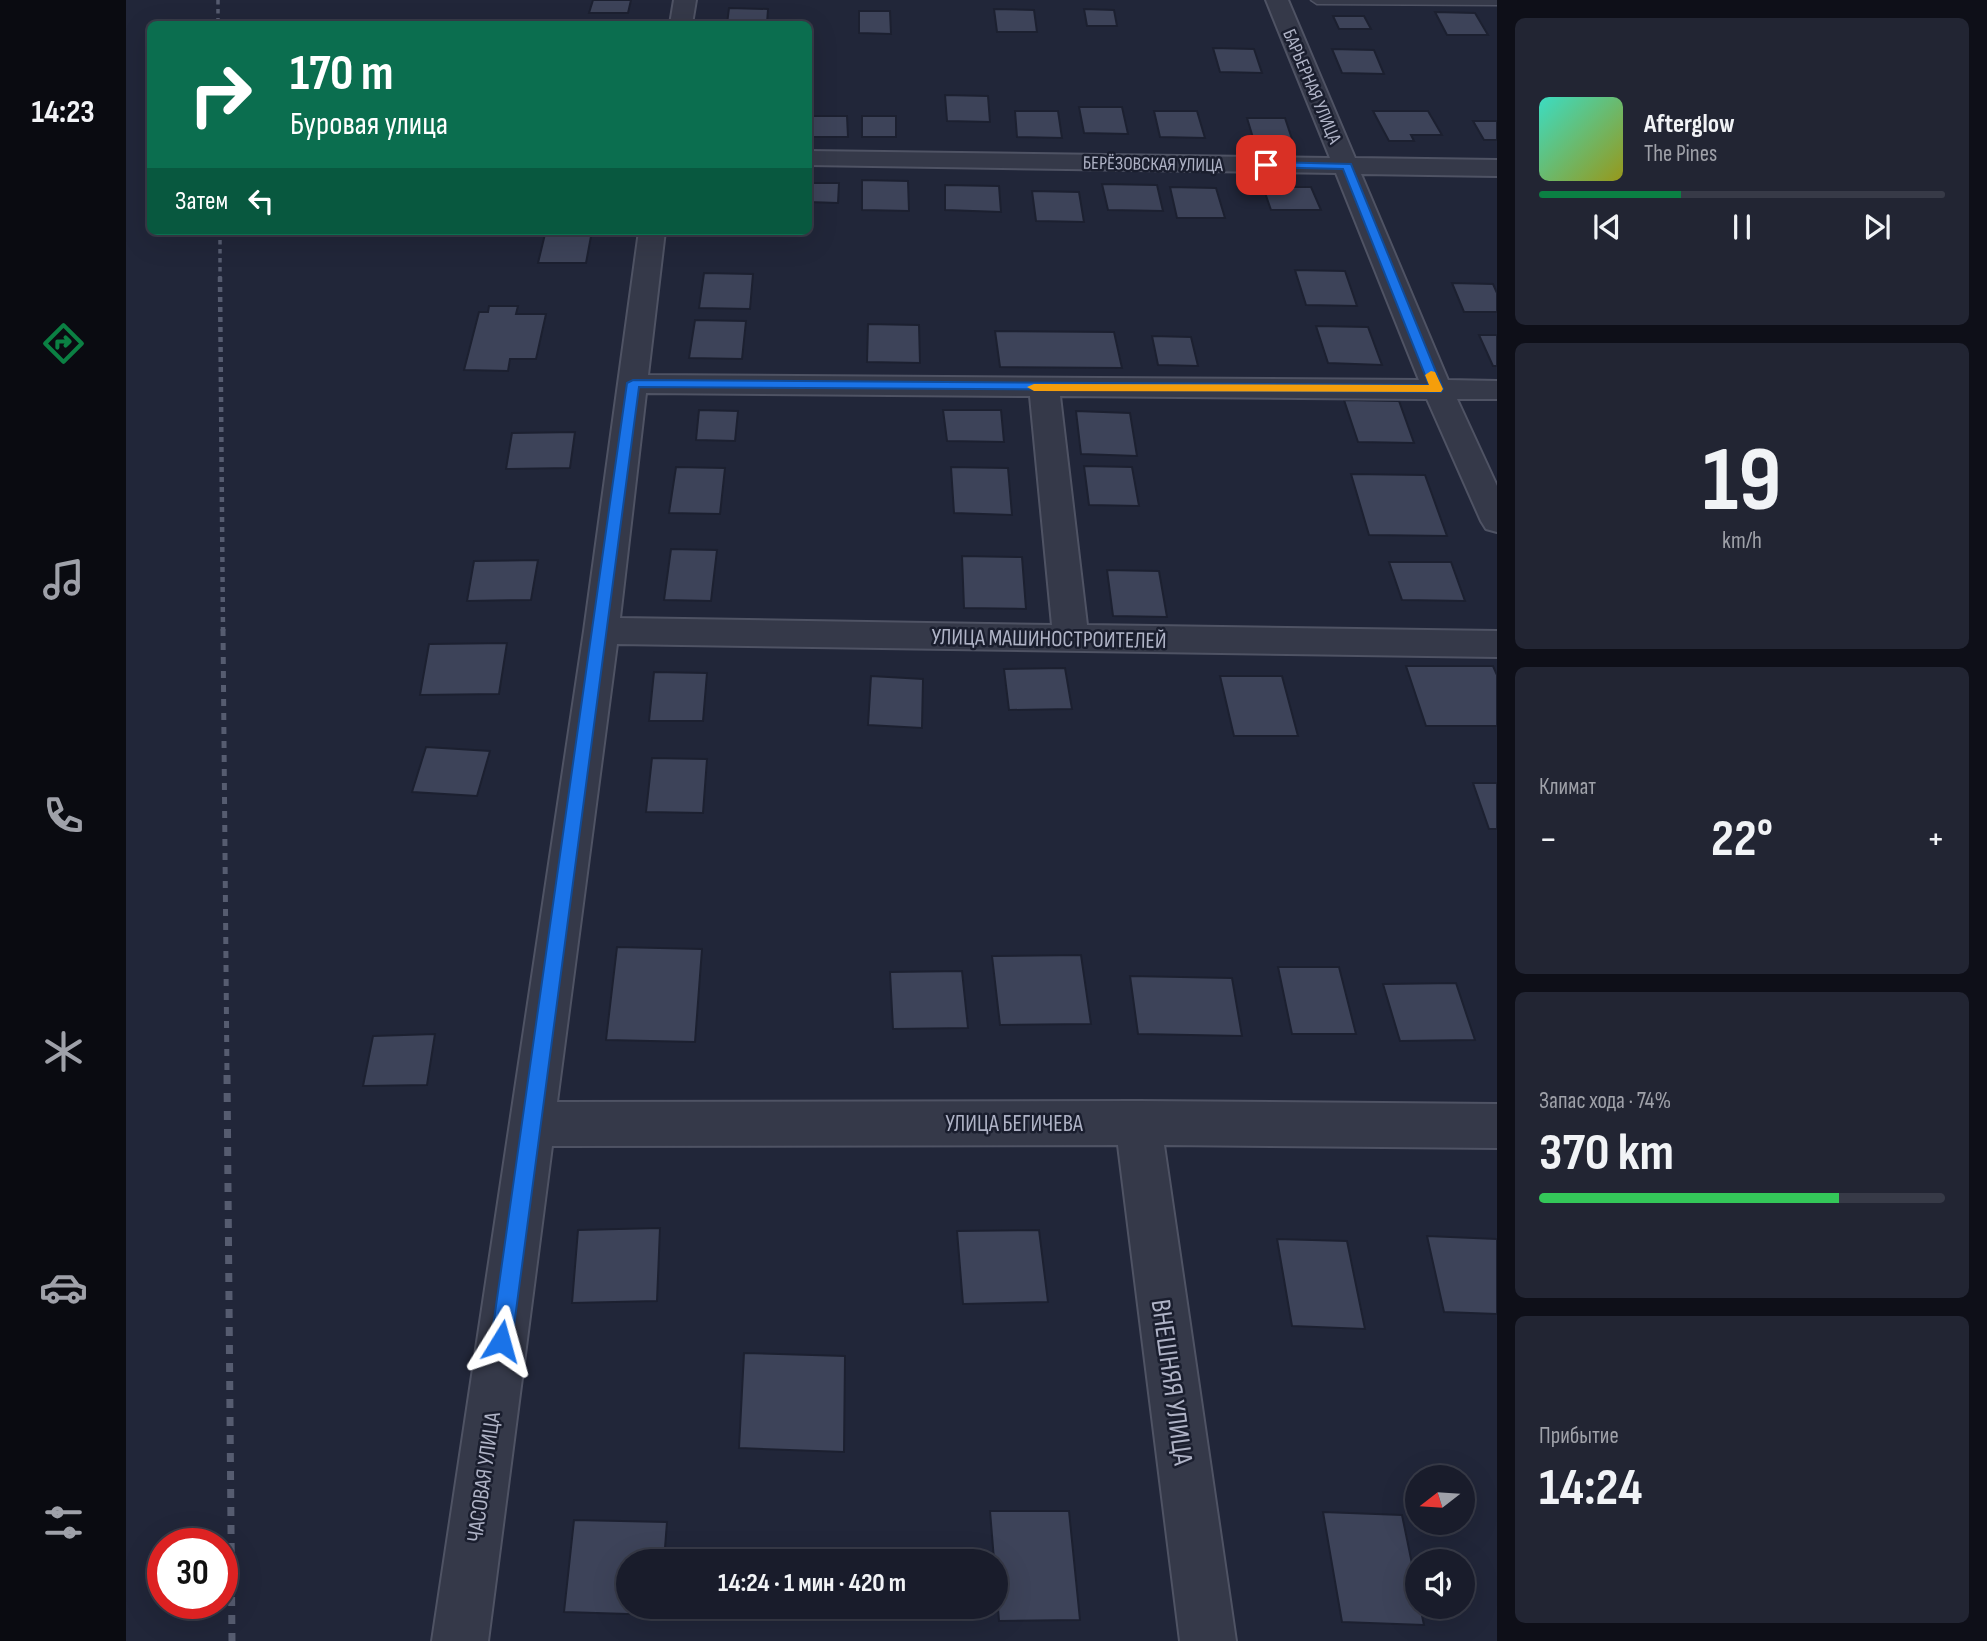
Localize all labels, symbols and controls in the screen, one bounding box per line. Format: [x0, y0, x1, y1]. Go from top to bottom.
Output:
street label: БАРЬЕРНАЯ УЛИЦА [1277, 26, 1346, 148]
text: 170 m [290, 45, 394, 104]
icon: right [175, 49, 266, 140]
text: 14:23 [31, 93, 95, 132]
text: Буровая улица [290, 105, 448, 144]
text: Afterglow [1644, 109, 1735, 140]
pin [1236, 135, 1296, 195]
text: The Pines [1644, 140, 1717, 168]
icon: arrive [1247, 146, 1285, 184]
street label: БЕРЁЗОВСКАЯ УЛИЦА [1083, 152, 1224, 177]
icon: left [242, 182, 280, 220]
text: Затем [175, 186, 228, 217]
icon: previous [1588, 208, 1626, 246]
icon: pause [1723, 208, 1761, 246]
icon: next [1858, 208, 1896, 246]
icon: directions [39, 319, 88, 368]
text: 19 [1703, 427, 1781, 536]
text: km/h [1722, 527, 1762, 555]
icon: music [39, 555, 88, 604]
street label: УЛИЦА МАШИНОСТРОИТЕЛЕЙ [931, 623, 1167, 655]
text: Климат [1539, 773, 1596, 801]
icon: phone [39, 791, 88, 840]
text: 22° [1711, 808, 1773, 871]
text: − [1539, 817, 1558, 862]
text: + [1926, 817, 1945, 862]
icon: climate [39, 1027, 88, 1076]
text: Запас хода · 74% [1539, 1087, 1671, 1115]
street label: УЛИЦА БЕГИЧЕВА [945, 1110, 1083, 1138]
text: 370 km [1539, 1122, 1674, 1185]
icon: car [39, 1263, 88, 1312]
street label: ВНЕШНЯЯ УЛИЦА [1144, 1297, 1200, 1468]
position arrow [464, 1304, 538, 1378]
street label: ЧАСОВАЯ УЛИЦА [461, 1410, 507, 1544]
text: Прибытие [1539, 1422, 1619, 1450]
text: 14:24 [1539, 1457, 1642, 1520]
north arrow [1405, 1465, 1475, 1535]
map controls [1405, 1465, 1475, 1619]
icon: filters [39, 1498, 88, 1547]
speed limit sign: 30 [147, 1528, 238, 1619]
button: sound [1405, 1549, 1475, 1619]
text: 14:24 · 1 мин · 420 m [718, 1568, 906, 1599]

